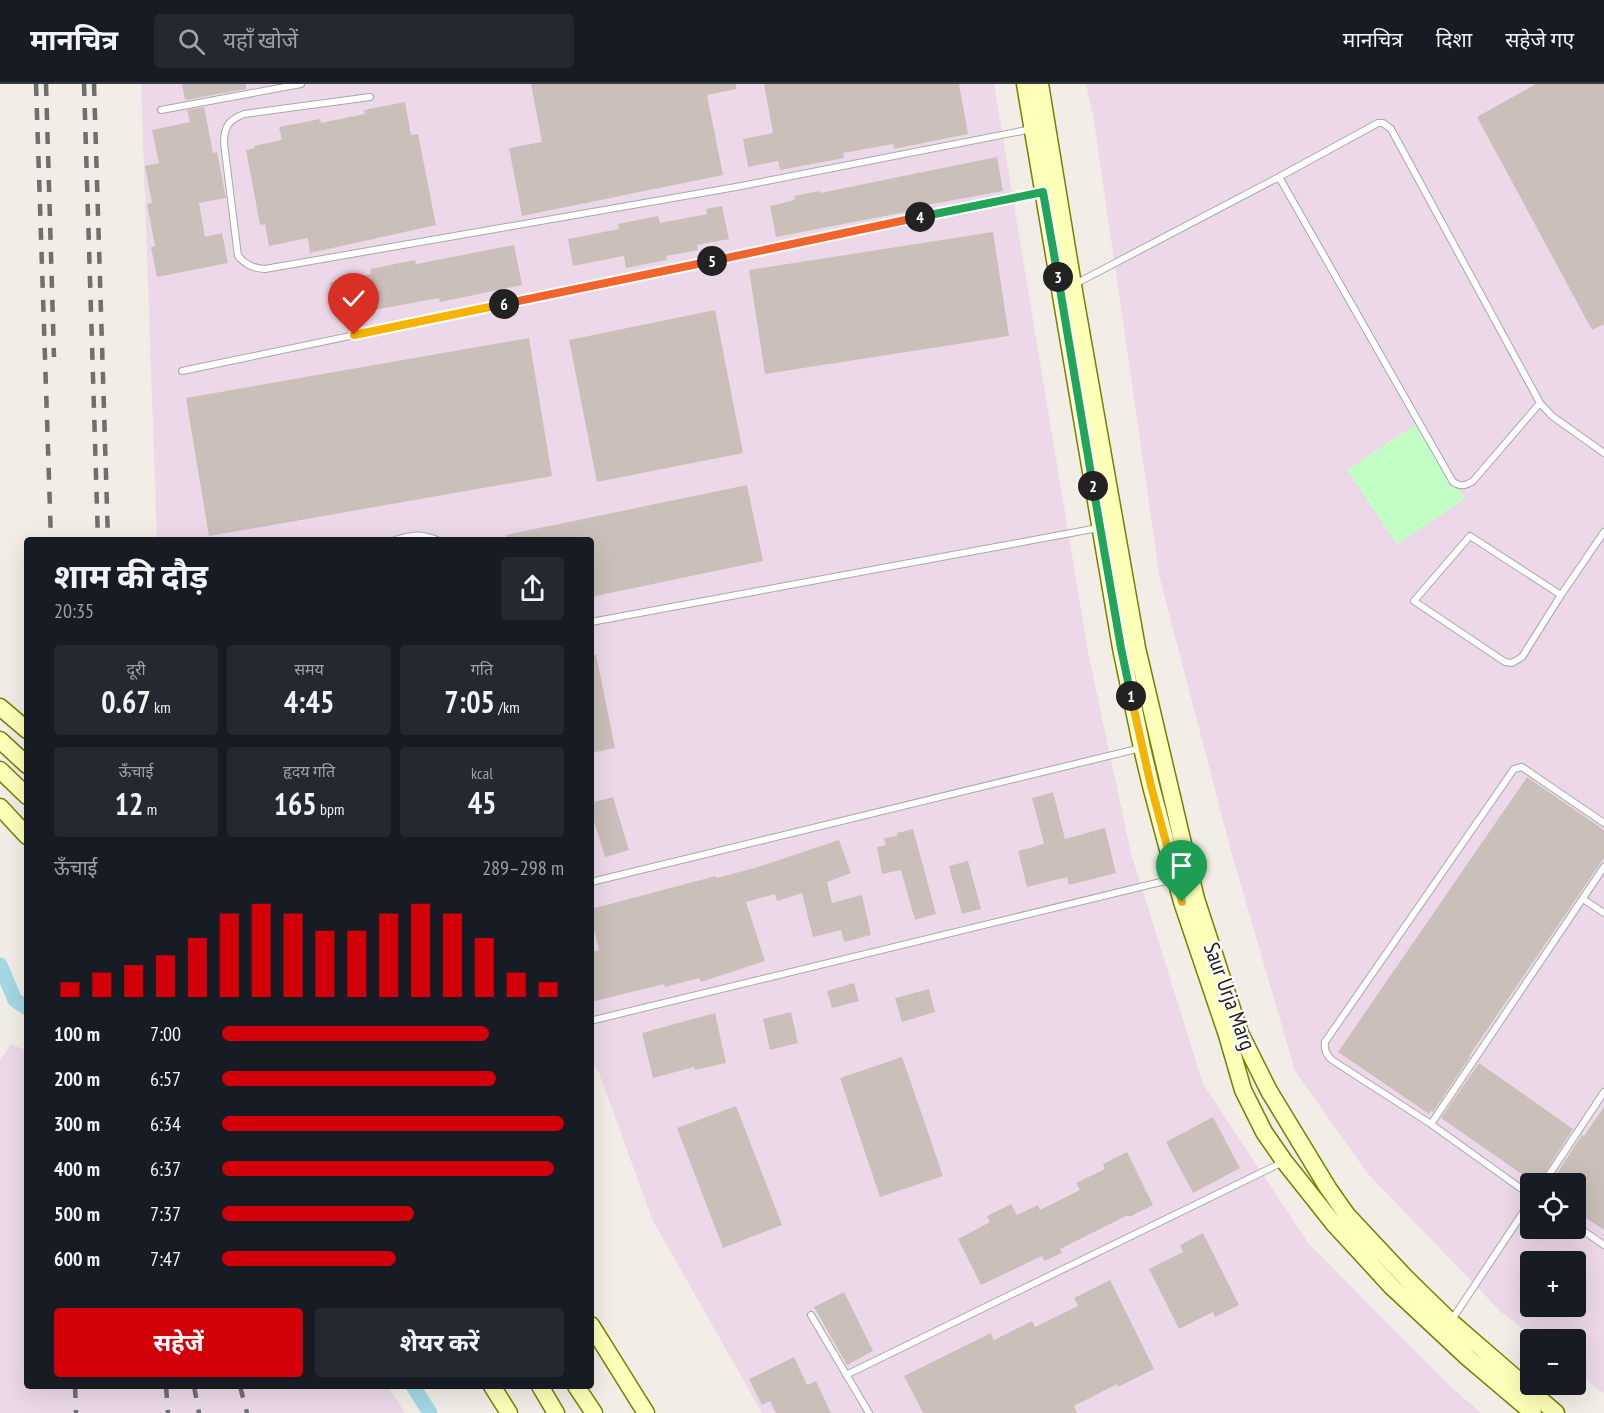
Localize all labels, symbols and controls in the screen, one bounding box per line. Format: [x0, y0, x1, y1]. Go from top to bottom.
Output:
search box [154, 14, 574, 68]
text: मानचित्र [30, 21, 118, 58]
icon: search [175, 25, 208, 58]
text: यहाँ खोजें [223, 26, 298, 54]
text: मानचित्र [1343, 26, 1403, 53]
text: दिशा [1436, 26, 1472, 53]
text: सहेजे गए [1505, 26, 1574, 53]
pin: 4 [905, 202, 935, 232]
text: 4 [916, 207, 924, 227]
pin: 5 [697, 246, 727, 276]
text: 5 [708, 251, 716, 271]
pin: 3 [1043, 262, 1073, 292]
text: 3 [1054, 267, 1062, 287]
pin [328, 273, 379, 335]
icon: check [337, 282, 370, 315]
pin: 6 [489, 289, 519, 319]
text: 6 [500, 294, 508, 314]
pin: 2 [1078, 471, 1108, 501]
text: 2 [1089, 476, 1097, 496]
text: शाम की दौड़ [54, 554, 208, 597]
button: share [501, 557, 564, 620]
text: 20:35 [54, 598, 94, 624]
text: दूरी [126, 659, 146, 679]
text: समय [294, 659, 324, 679]
text: गति [471, 659, 493, 679]
pin: 1 [1116, 681, 1146, 711]
text: 0.67 [101, 682, 151, 721]
text: 4:45 [284, 682, 334, 721]
text: 7:05 [444, 682, 495, 721]
text: 1 [1127, 686, 1135, 706]
text: km [151, 697, 171, 717]
text: /km [495, 697, 520, 717]
text: ऊँचाई [119, 761, 153, 781]
text: हृदय गति [283, 761, 335, 781]
text: kcal [471, 763, 493, 783]
text: 45 [468, 783, 496, 822]
text: 12 [115, 784, 143, 823]
text: 165 [274, 784, 317, 823]
text: m [143, 799, 157, 819]
text: bpm [317, 799, 344, 819]
pin [1156, 840, 1207, 902]
icon: arrive [1165, 849, 1198, 882]
text: ऊँचाई [54, 855, 97, 881]
text: 289–298 m [482, 855, 564, 881]
street label: Saur Urja Marg [1198, 938, 1262, 1054]
text: 100 m [54, 1021, 100, 1047]
text: 7:00 [150, 1021, 181, 1047]
text: 200 m [54, 1066, 100, 1092]
text: 6:57 [150, 1066, 181, 1092]
text: 300 m [54, 1111, 100, 1137]
text: 6:34 [150, 1111, 181, 1137]
text: 400 m [54, 1156, 100, 1182]
text: 6:37 [150, 1156, 181, 1182]
map controls [1520, 1173, 1586, 1395]
button: locate [1520, 1173, 1586, 1239]
text: 500 m [54, 1201, 100, 1227]
text: 7:37 [150, 1201, 181, 1227]
text: 600 m [54, 1246, 100, 1272]
text: 7:47 [150, 1246, 181, 1272]
button: + [1520, 1251, 1586, 1317]
button: सहेजें [54, 1308, 303, 1377]
button: शेयर करें [315, 1308, 564, 1377]
button: − [1520, 1329, 1586, 1395]

